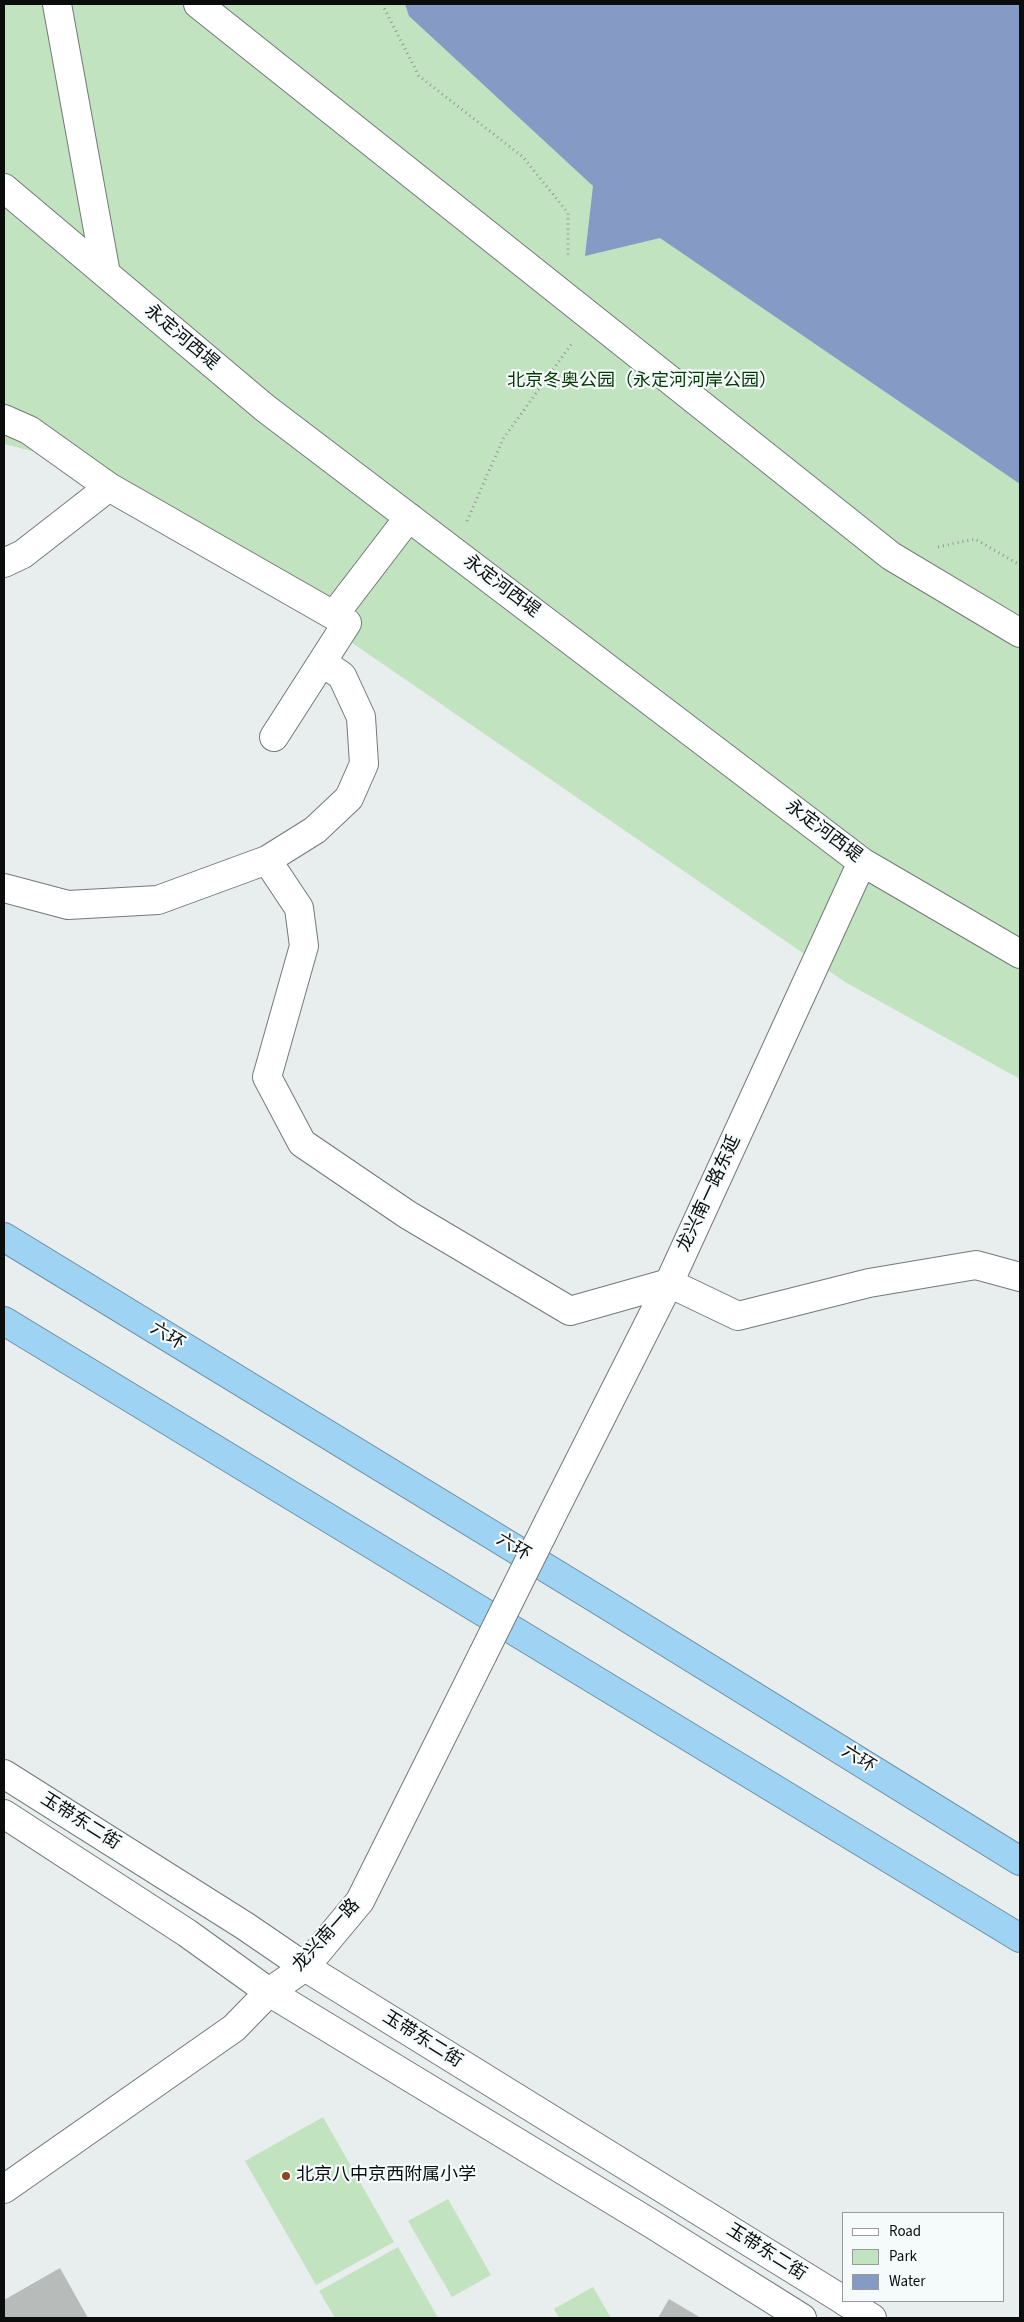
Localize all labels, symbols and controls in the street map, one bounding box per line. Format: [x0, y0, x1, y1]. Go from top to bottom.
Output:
street label: 永定河西堤 [140, 301, 222, 375]
park label: 北京冬奥公园（永定河河岸公园） [507, 371, 777, 393]
street label: 永定河西堤 [459, 551, 543, 623]
street label: 永定河西堤 [781, 796, 865, 868]
street label: 龙兴南一路东延 [674, 1132, 746, 1256]
street label: 六环 [146, 1318, 188, 1356]
street label: 六环 [492, 1529, 534, 1567]
street label: 六环 [837, 1741, 879, 1779]
street label: 玉带东二街 [36, 1789, 124, 1855]
street label: 龙兴南一路 [289, 1895, 365, 1977]
street label: 玉带东二街 [378, 2007, 466, 2073]
place label: 北京八中京西附属小学 [296, 2165, 476, 2187]
marker: 北京八中京西附属小学 [280, 2170, 292, 2182]
legend [842, 2212, 1004, 2302]
street label: 玉带东二街 [722, 2220, 810, 2286]
text: Road [889, 2221, 921, 2242]
text: Park [889, 2246, 917, 2267]
text: Water [889, 2271, 925, 2292]

